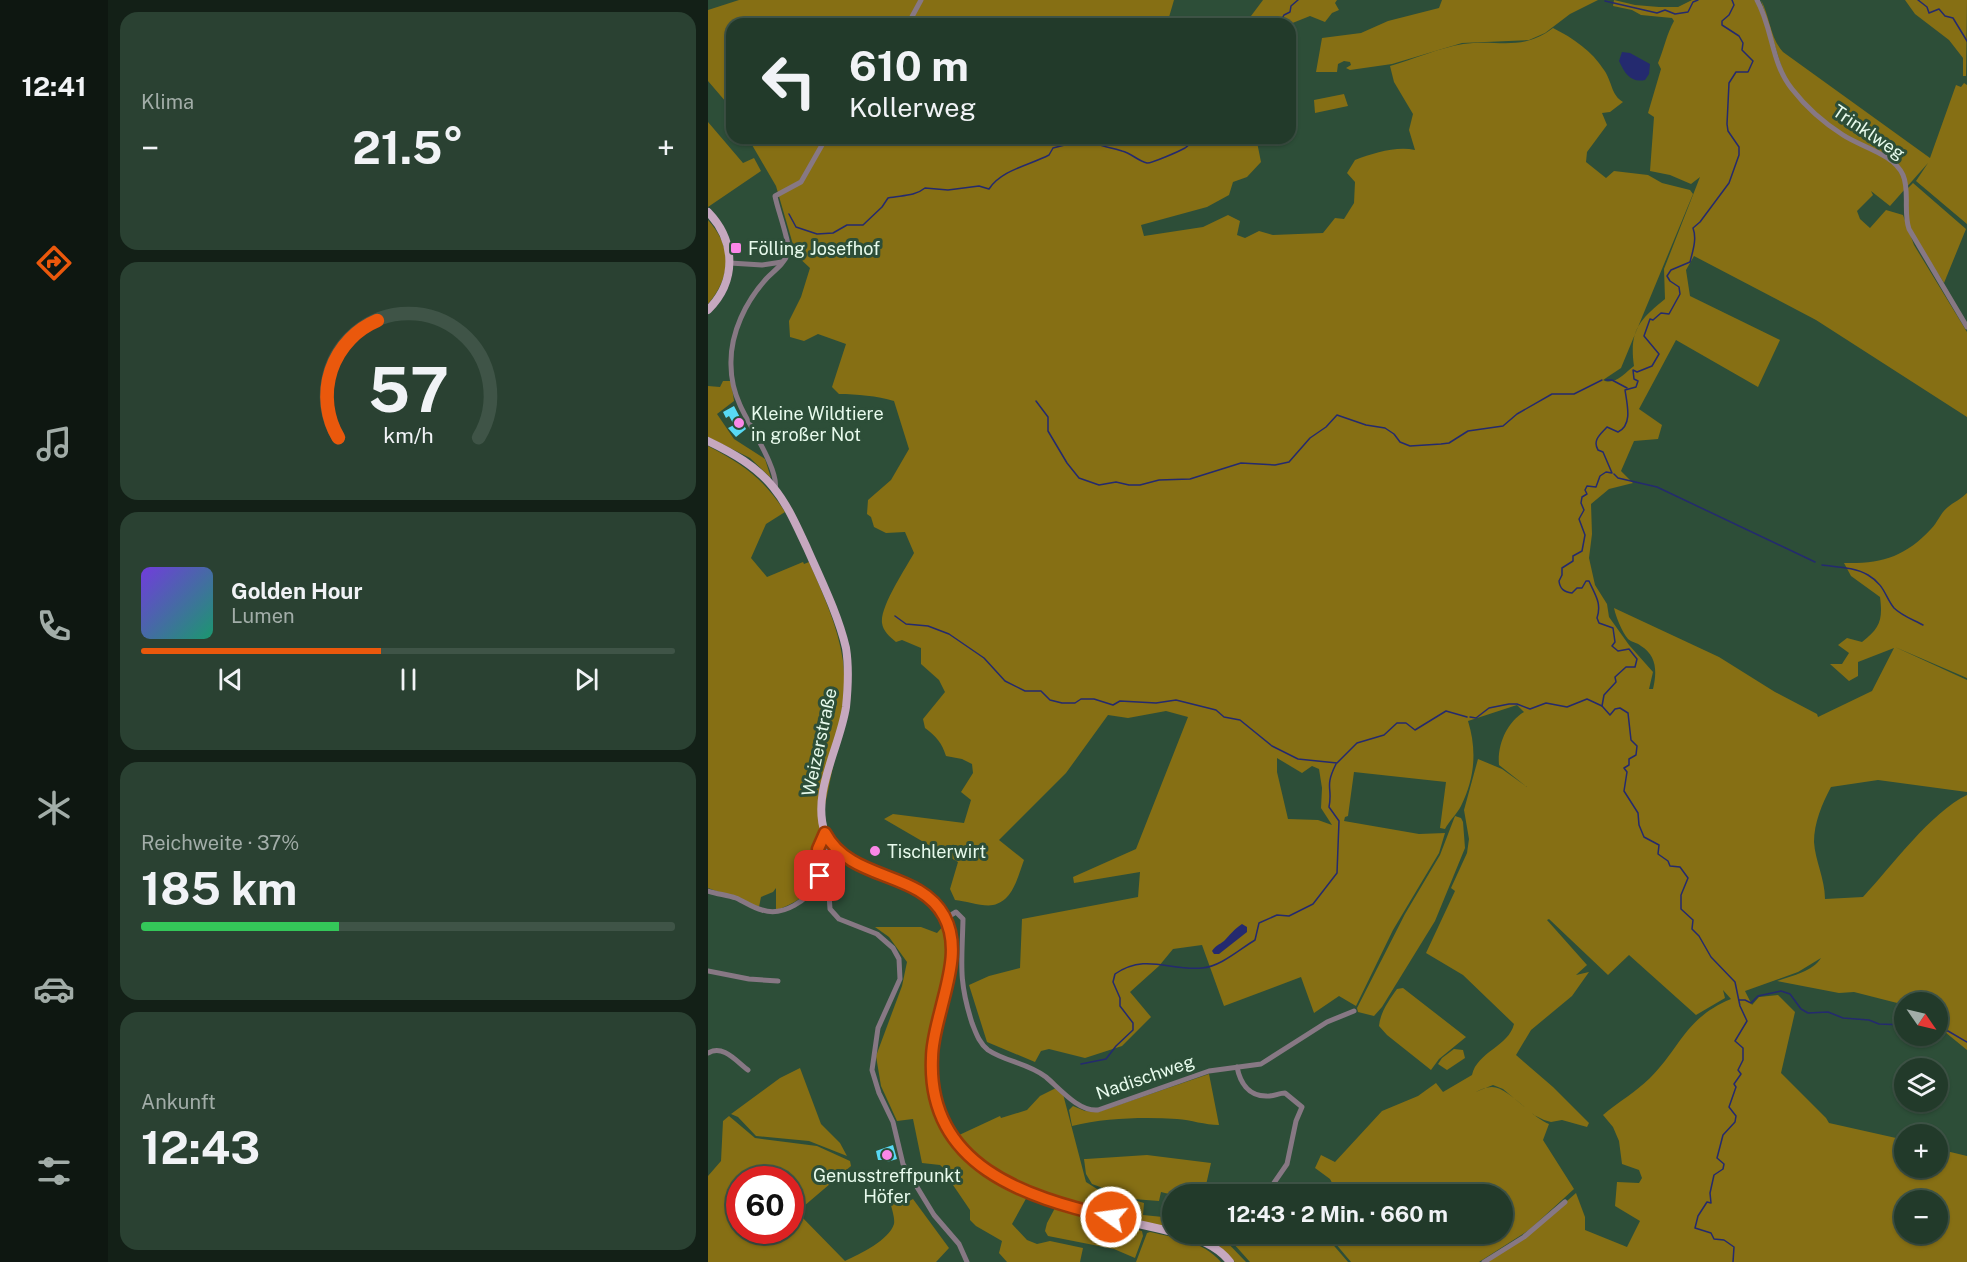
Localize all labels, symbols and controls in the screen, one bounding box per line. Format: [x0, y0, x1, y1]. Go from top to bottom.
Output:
text: 610 m [849, 41, 969, 90]
icon: left [750, 42, 828, 120]
text: 12:41 [21, 70, 87, 102]
text: Klima [141, 90, 194, 114]
text: Kollerweg [849, 91, 976, 123]
street label: Trinklweg [1829, 100, 1909, 164]
text: 21.5° [352, 121, 464, 174]
text: − [141, 129, 159, 167]
text: + [657, 129, 675, 167]
place label: Fölling Josefhof [748, 238, 880, 259]
marker: Fölling Josefhof [729, 241, 743, 255]
icon: directions [33, 242, 75, 284]
text: 57 [367, 353, 449, 426]
place label: Kleine Wildtiere in großer Not [751, 403, 884, 445]
marker: Kleine Wildtiere in großer Not [732, 416, 746, 430]
icon: music [33, 423, 75, 465]
text: km/h [383, 423, 433, 448]
text: Golden Hour [231, 578, 362, 604]
text: Lumen [231, 604, 295, 628]
icon: phone [33, 605, 75, 647]
icon: previous [214, 663, 247, 696]
icon: pause [392, 663, 425, 696]
icon: next [570, 663, 603, 696]
street label: Weizerstraße [797, 686, 841, 798]
icon: climate [33, 787, 75, 829]
text: Reichweite · 37% [141, 831, 299, 855]
place label: Tischlerwirt [887, 841, 986, 862]
marker: Tischlerwirt [868, 844, 882, 858]
pin [794, 850, 845, 901]
icon: arrive [803, 859, 836, 892]
text: 185 km [141, 862, 297, 915]
icon: car [33, 968, 75, 1010]
north arrow [1894, 992, 1948, 1046]
map controls [1894, 992, 1948, 1244]
street label: Nadischweg [1093, 1050, 1197, 1104]
button: layers [1894, 1058, 1948, 1112]
text: Ankunft [141, 1090, 216, 1114]
text: 12:43 [141, 1121, 260, 1174]
button: + [1894, 1124, 1948, 1178]
marker: Genusstreffpunkt Höfer [880, 1148, 894, 1162]
icon: filters [33, 1150, 75, 1192]
place label: Genusstreffpunkt Höfer [813, 1165, 961, 1207]
speed limit sign: 60 [726, 1166, 804, 1244]
position arrow [1079, 1185, 1143, 1249]
button: − [1894, 1190, 1948, 1244]
text: 12:43 · 2 Min. · 660 m [1227, 1201, 1448, 1227]

